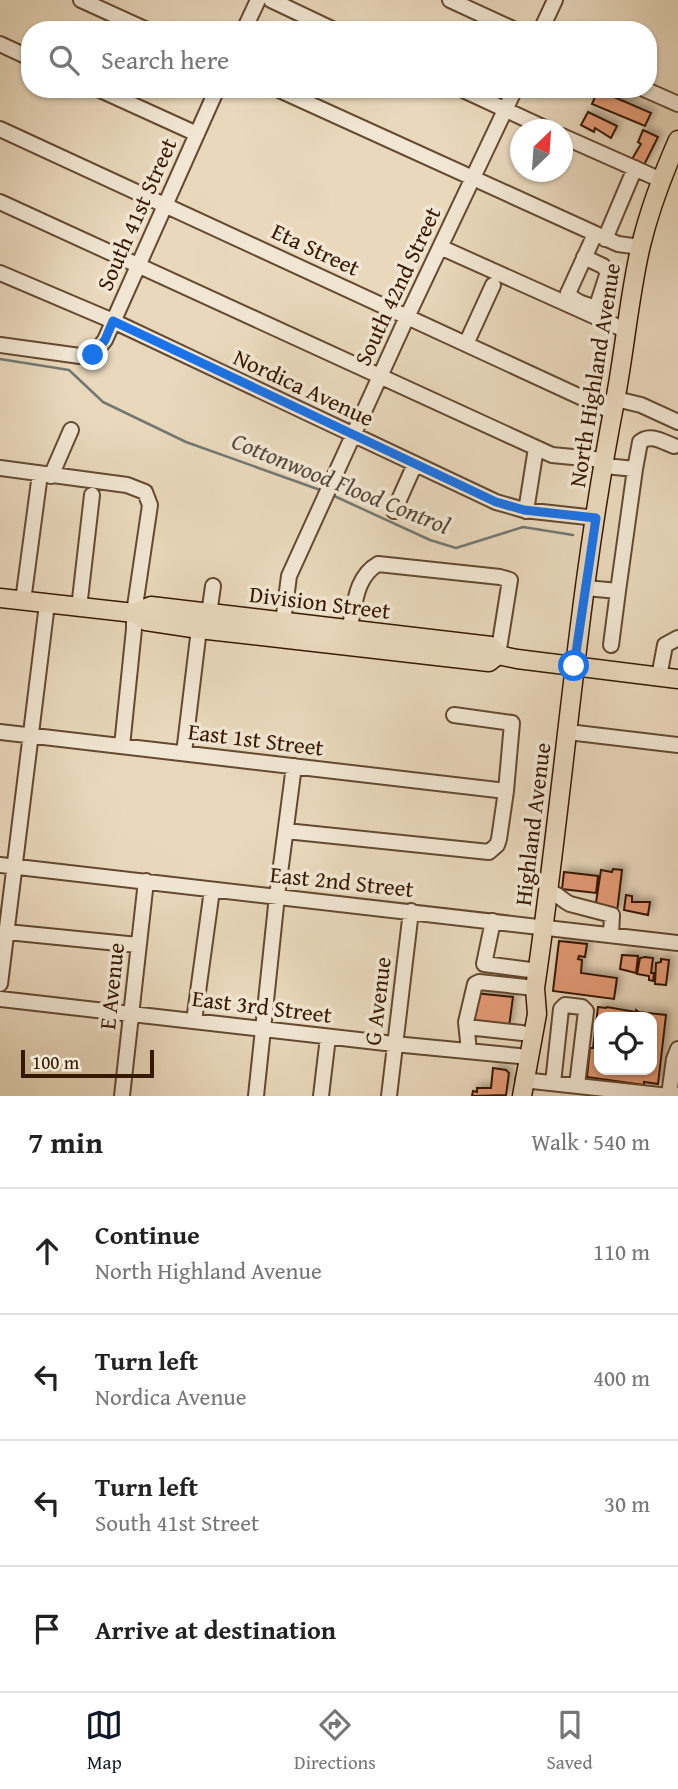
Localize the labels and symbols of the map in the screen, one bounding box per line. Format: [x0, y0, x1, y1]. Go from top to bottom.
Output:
north arrow [510, 119, 573, 182]
street label: South 41st Street [88, 132, 184, 296]
street label: South 42nd Street [346, 201, 448, 371]
street label: Eta Street [266, 214, 366, 284]
street label: North Highland Avenue [560, 260, 628, 490]
route end [77, 339, 108, 370]
street label: Nordica Avenue [228, 340, 380, 434]
water label: Cottonwood Flood Control [227, 423, 455, 543]
street label: Division Street [248, 577, 392, 627]
route start [558, 650, 589, 681]
street label: East 1st Street [186, 714, 326, 764]
street label: Highland Avenue [506, 740, 558, 908]
street label: East 2nd Street [268, 857, 416, 905]
street label: E Avenue [90, 941, 132, 1031]
street label: G Avenue [355, 955, 399, 1047]
street label: East 3rd Street [190, 981, 334, 1031]
scale bar [21, 1047, 154, 1079]

